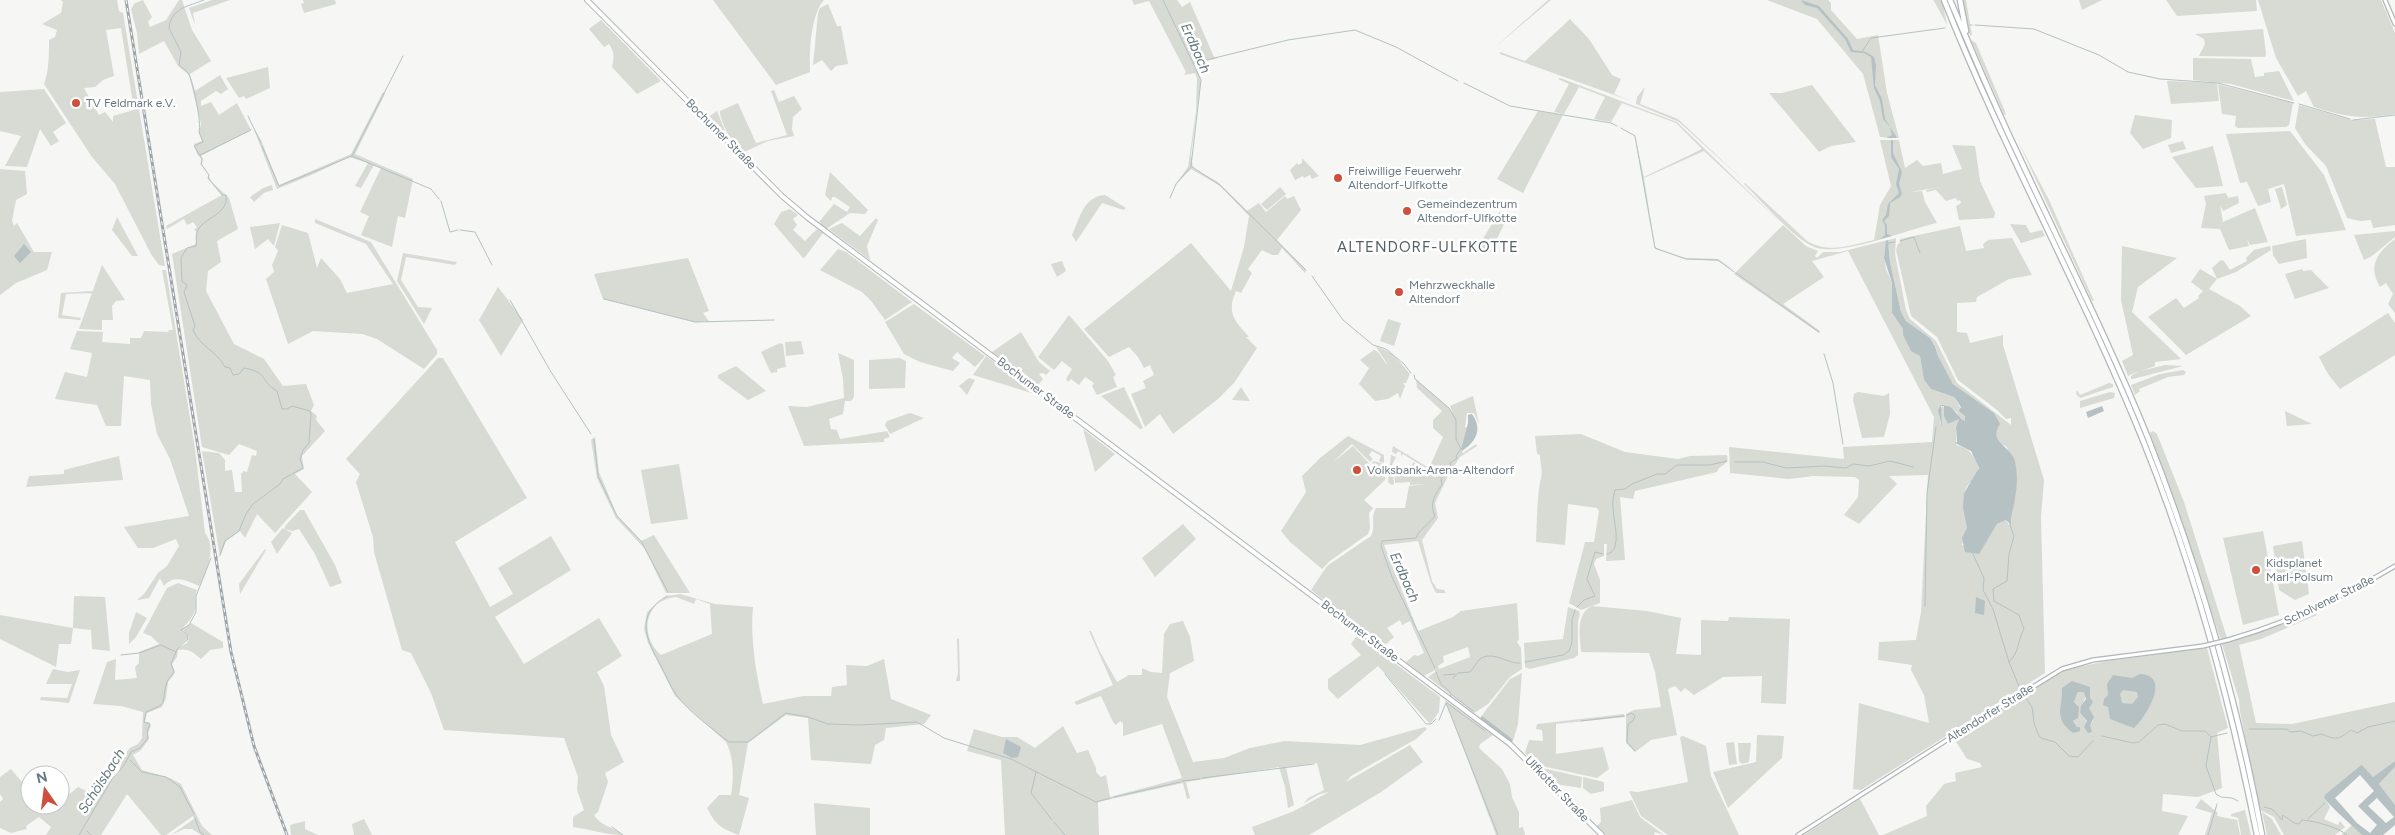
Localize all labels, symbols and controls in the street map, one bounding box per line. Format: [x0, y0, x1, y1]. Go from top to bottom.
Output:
water label: Erdbach [1177, 20, 1214, 76]
place label: TV Feldmark e.V. [86, 96, 176, 110]
street label: Bochumer Straße [683, 96, 759, 172]
marker: TV Feldmark e.V. [70, 97, 82, 109]
place label: Freiwillige Feuerwehr Altendorf-Ulfkotte [1348, 164, 1461, 192]
marker: Freiwillige Feuerwehr Altendorf-Ulfkotte [1332, 172, 1344, 184]
place label: Gemeindezentrum Altendorf-Ulfkotte [1417, 197, 1517, 225]
marker: Gemeindezentrum Altendorf-Ulfkotte [1401, 205, 1413, 217]
district label: ALTENDORF-ULFKOTTE [1337, 238, 1519, 256]
place label: Mehrzweckhalle Altendorf [1409, 278, 1496, 306]
marker: Mehrzweckhalle Altendorf [1393, 286, 1405, 298]
street label: Bochumer Straße [995, 354, 1078, 422]
place label: Volksbank-Arena-Altendorf [1367, 463, 1515, 477]
marker: Volksbank-Arena-Altendorf [1351, 464, 1363, 476]
water label: Erdbach [1386, 549, 1423, 605]
place label: Kidsplanet Marl-Polsum [2266, 556, 2333, 584]
marker: Kidsplanet Marl-Polsum [2250, 564, 2262, 576]
street label: Scholvener Straße [2282, 572, 2377, 628]
street label: Bochumer Straße [1319, 597, 1402, 665]
street label: Altendorfer Straße [1944, 680, 2036, 745]
water label: Schölsbach [74, 746, 129, 817]
street label: Ulfkotter Straße [1522, 753, 1592, 825]
north arrow [20, 765, 70, 815]
text: N [35, 768, 49, 787]

